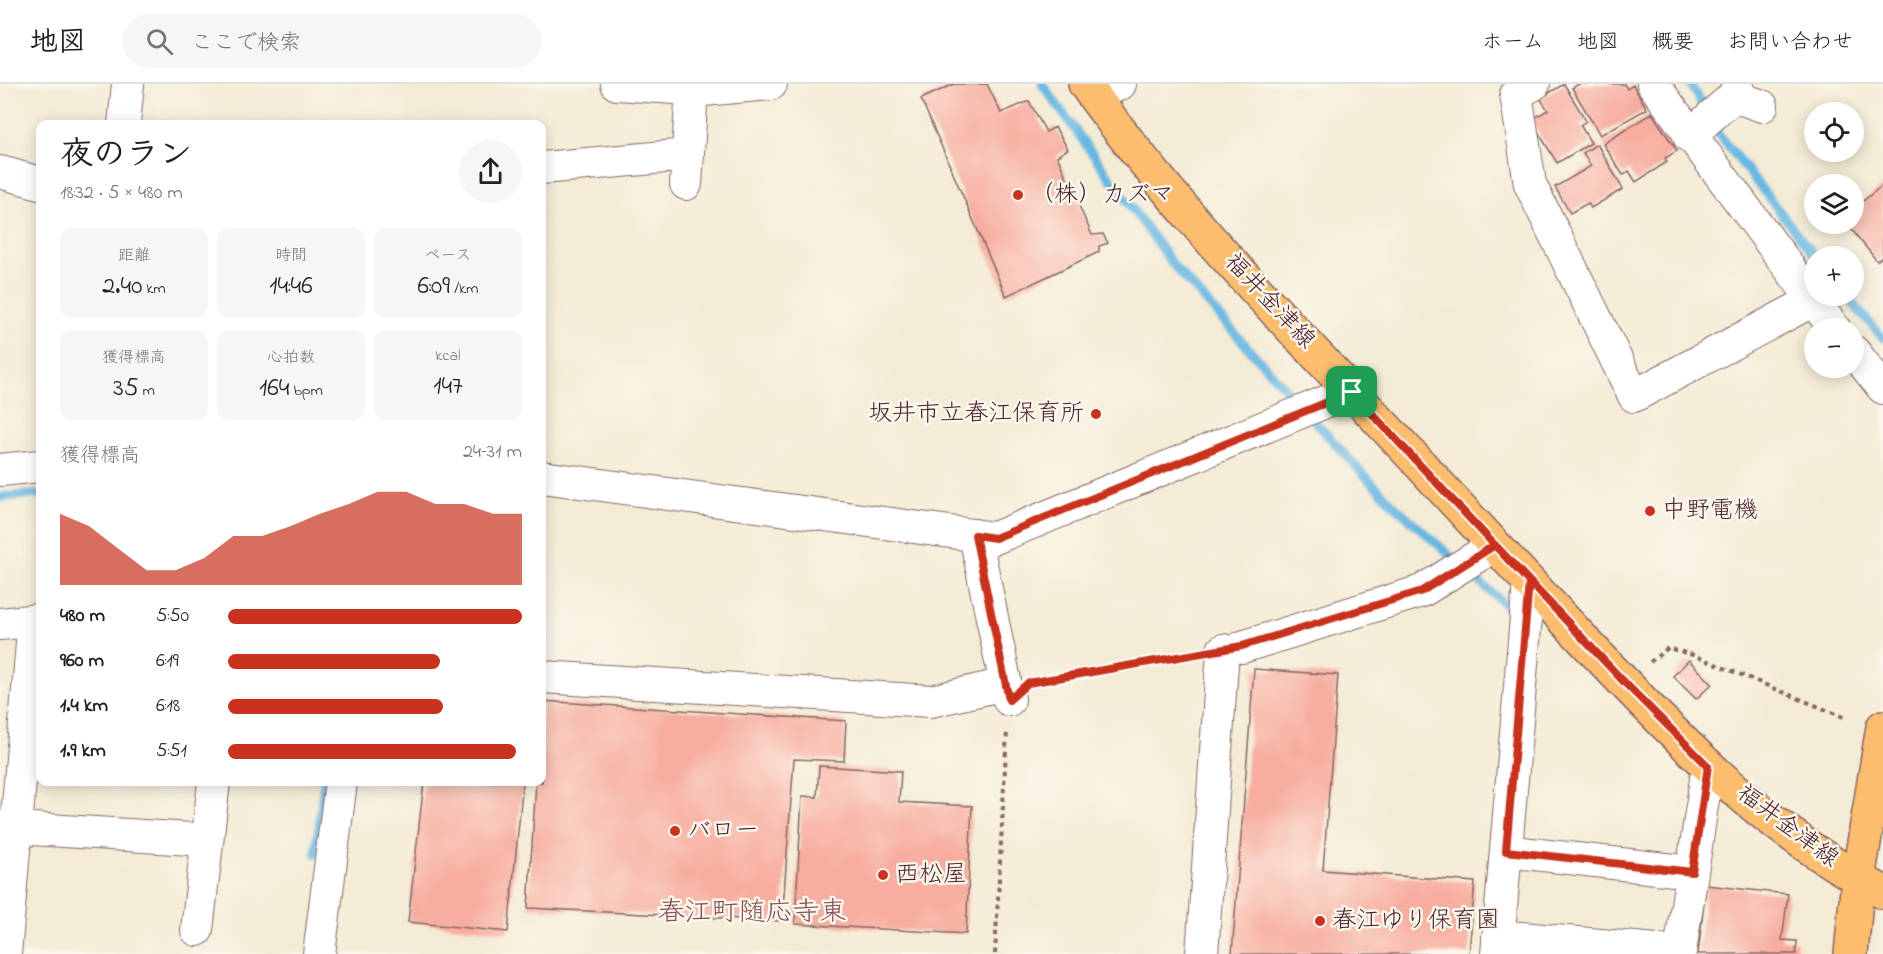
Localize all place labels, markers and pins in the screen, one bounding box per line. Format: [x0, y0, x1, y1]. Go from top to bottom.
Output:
place label: （株）カズマ [1030, 178, 1174, 213]
marker: （株）カズマ [1011, 188, 1025, 202]
pin [1326, 366, 1377, 417]
place label: 坂井市立春江保育所 [868, 397, 1084, 432]
marker: 坂井市立春江保育所 [1089, 407, 1103, 421]
place label: 中野電機 [1662, 494, 1758, 529]
marker: 中野電機 [1643, 504, 1657, 518]
place label: バロー [687, 814, 759, 849]
marker: バロー [668, 824, 682, 838]
place label: 西松屋 [895, 858, 967, 893]
marker: 西松屋 [876, 868, 890, 882]
place label: 春江ゆり保育園 [1332, 904, 1500, 939]
marker: 春江ゆり保育園 [1313, 914, 1327, 928]

